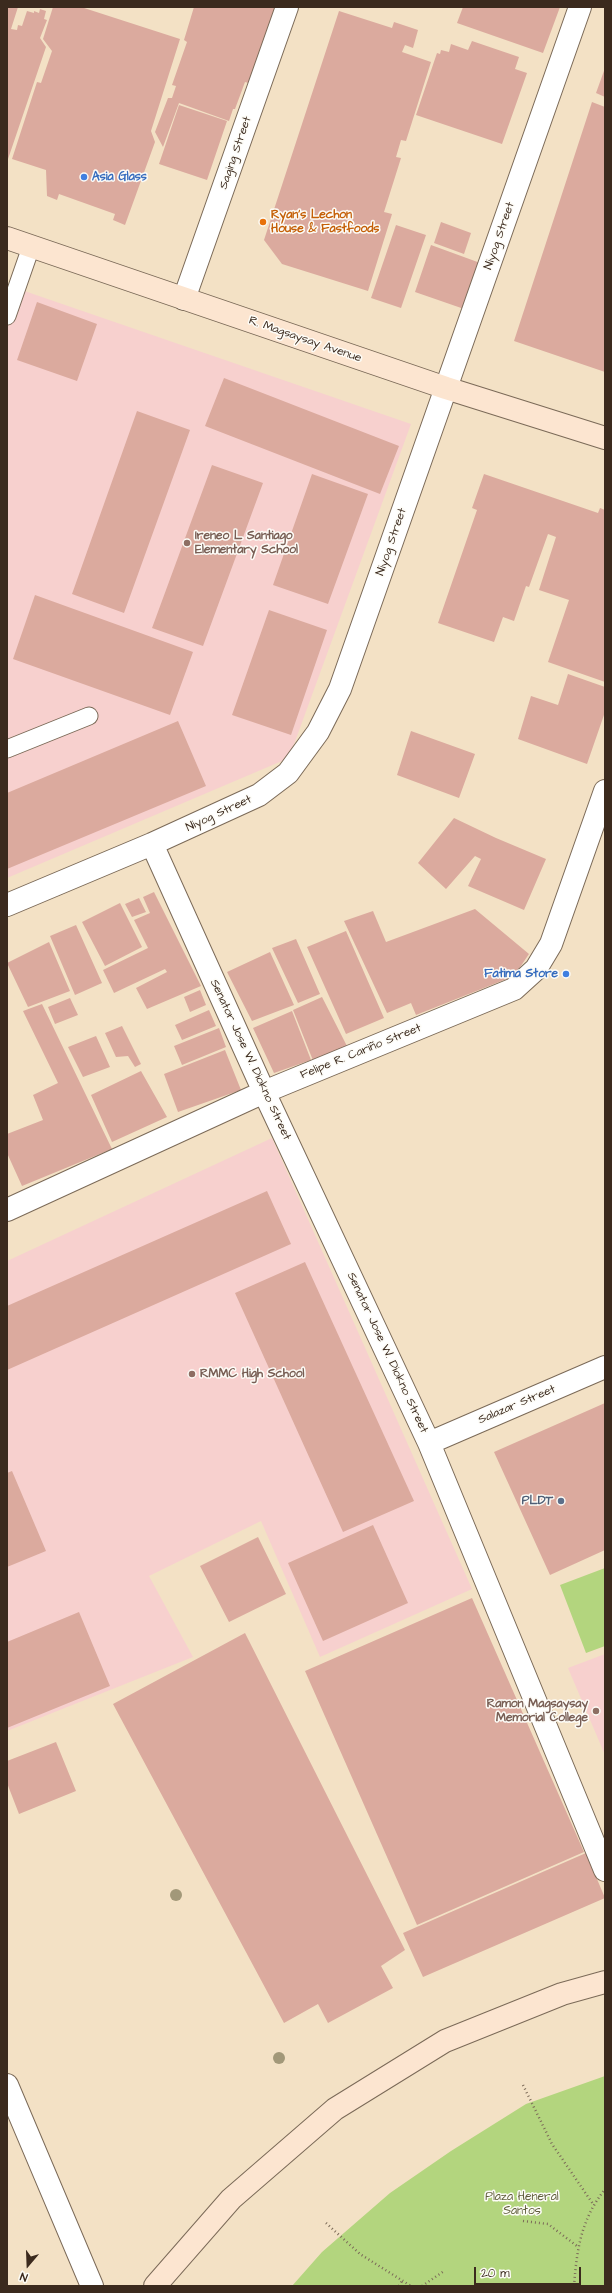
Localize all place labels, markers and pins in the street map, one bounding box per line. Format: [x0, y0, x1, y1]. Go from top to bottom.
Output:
place label: Asia Glass [92, 170, 147, 184]
marker: Asia Glass [79, 172, 89, 182]
place label: Ryan's Lechon House & Fastfoods [271, 208, 379, 236]
marker: Ryan's Lechon House & Fastfoods [258, 217, 268, 227]
place label: Ireneo L Santiago Elementary School [195, 529, 298, 557]
marker: Ireneo L Santiago Elementary School [182, 538, 192, 548]
place label: Fatima Store [484, 967, 558, 981]
marker: Fatima Store [561, 969, 571, 979]
place label: RMMC High School [200, 1367, 304, 1381]
marker: RMMC High School [187, 1369, 197, 1379]
place label: PLDT [522, 1494, 553, 1508]
marker: PLDT [556, 1496, 566, 1506]
place label: Ramon Magsaysay Memorial College [487, 1697, 588, 1725]
marker: Ramon Magsaysay Memorial College [591, 1706, 601, 1716]

